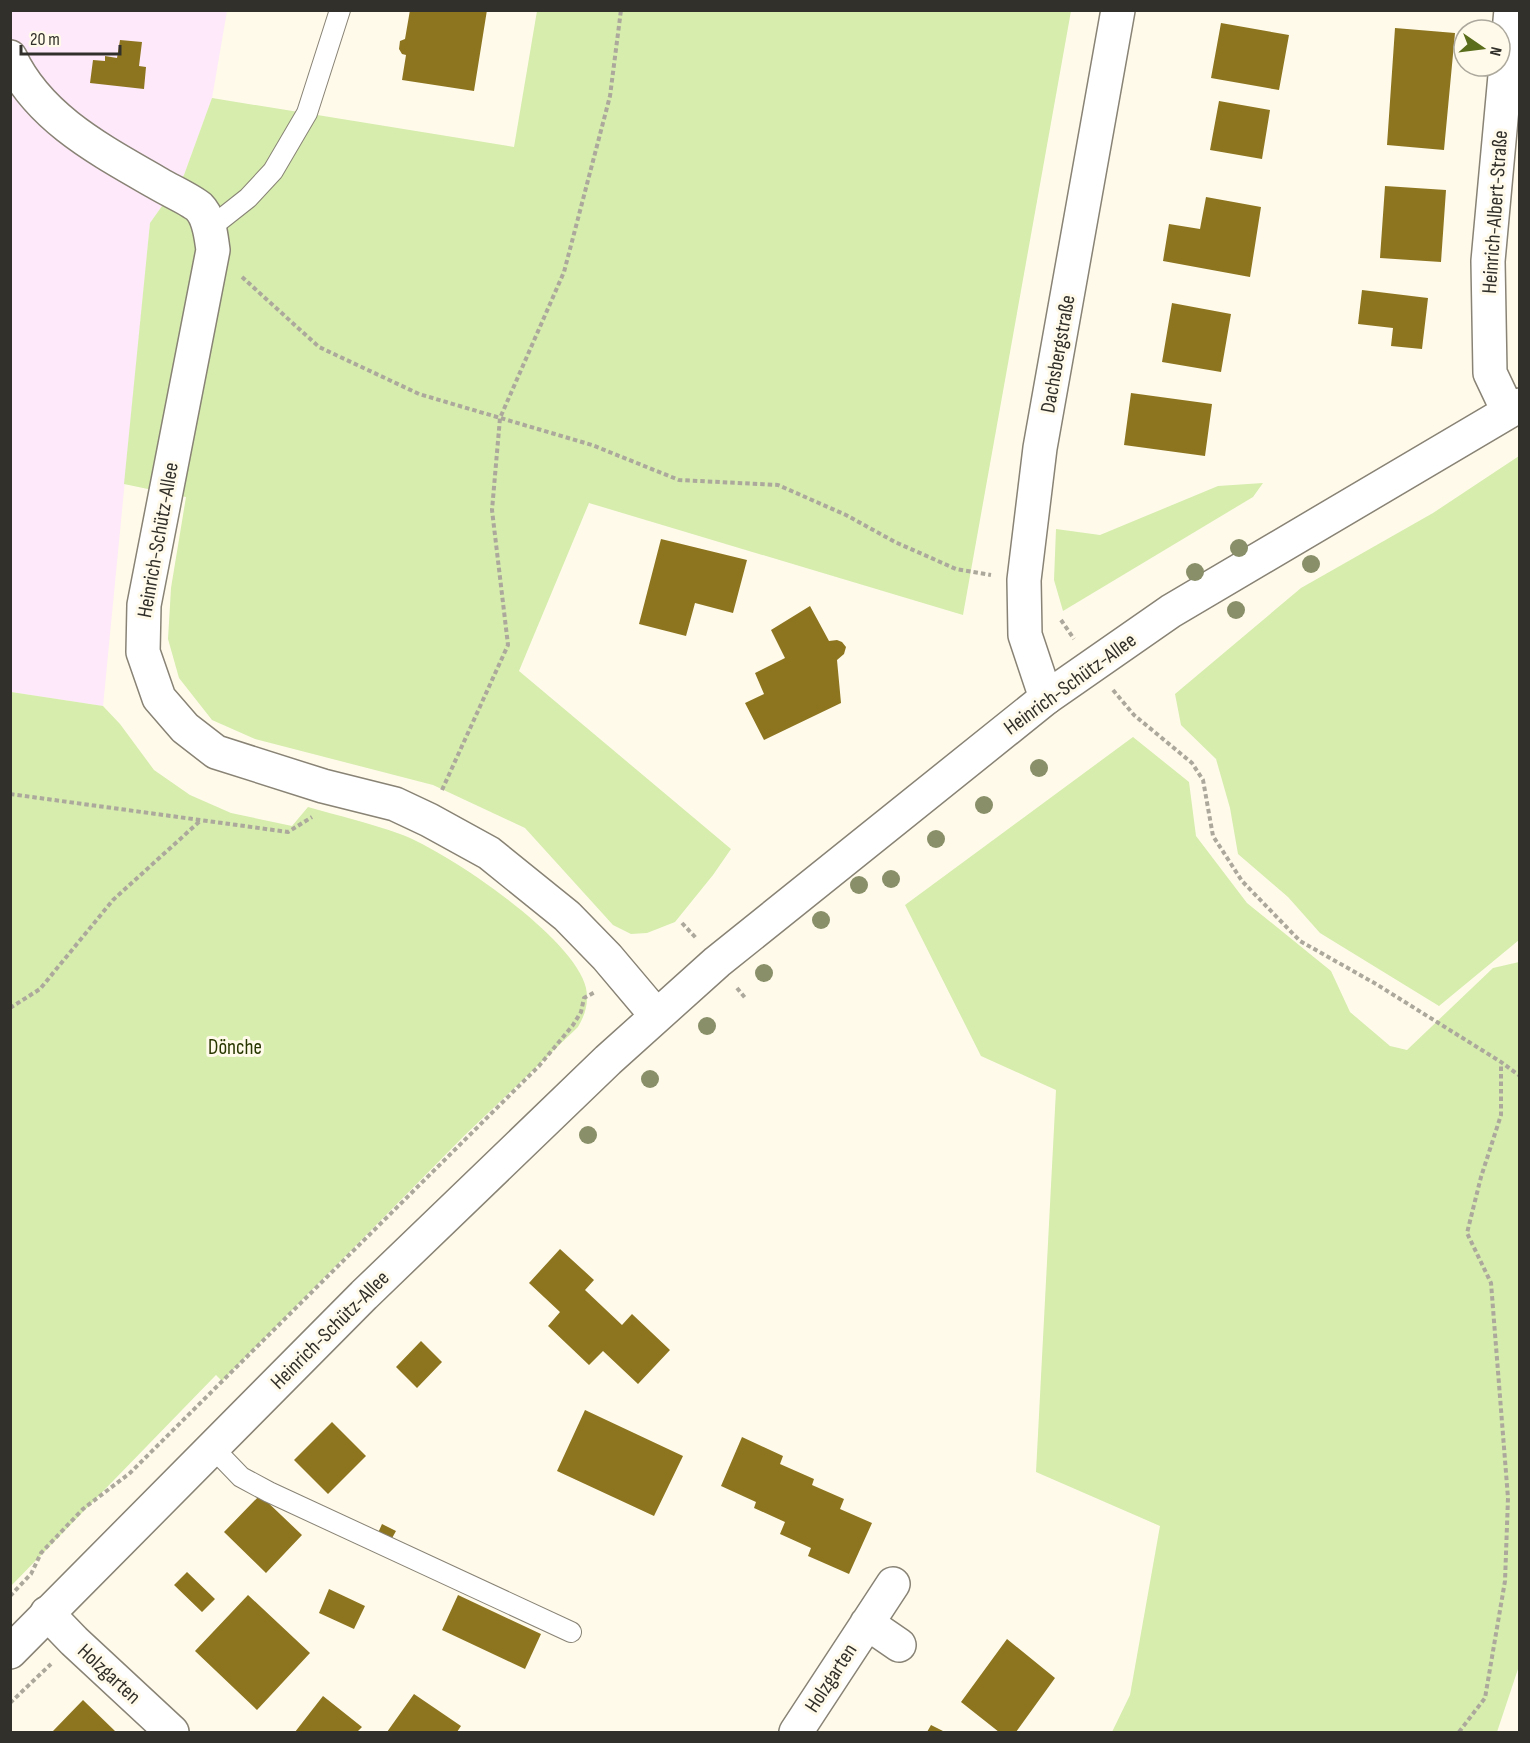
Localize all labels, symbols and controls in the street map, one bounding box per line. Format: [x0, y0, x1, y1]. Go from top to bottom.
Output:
scale bar [21, 18, 120, 56]
north arrow [1452, 18, 1512, 78]
text: 20 m [30, 29, 60, 50]
text: N [1485, 45, 1505, 58]
street label: Heinrich-Albert-Straße [1477, 130, 1513, 294]
street label: Dachsbergstraße [1035, 293, 1081, 415]
street label: Heinrich-Schütz-Allee [132, 460, 184, 620]
street label: Heinrich-Schütz-Allee [999, 628, 1141, 740]
park label: Dönche [208, 1035, 262, 1060]
street label: Heinrich-Schütz-Allee [266, 1266, 394, 1394]
street label: Holzgarten [72, 1639, 146, 1709]
street label: Holzgarten [800, 1639, 862, 1717]

